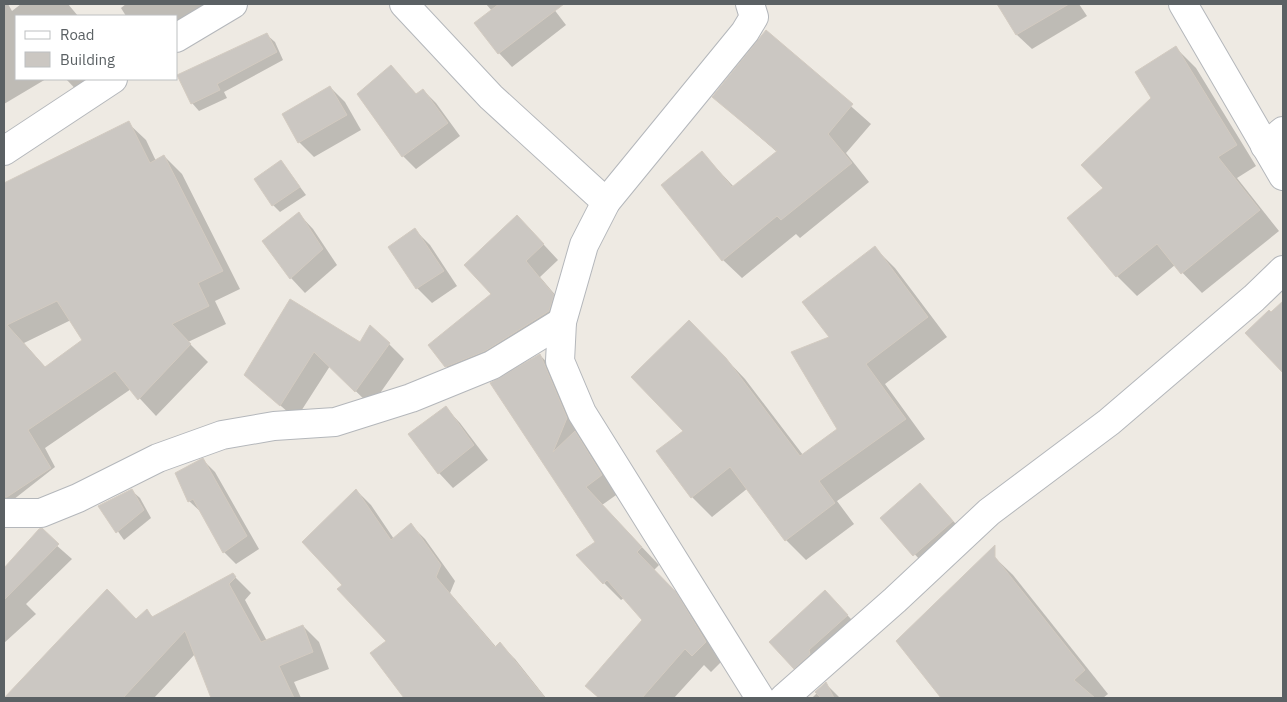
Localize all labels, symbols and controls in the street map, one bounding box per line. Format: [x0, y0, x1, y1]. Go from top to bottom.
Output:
legend [15, 15, 178, 80]
text: Road [60, 25, 95, 44]
text: Building [60, 50, 115, 69]

